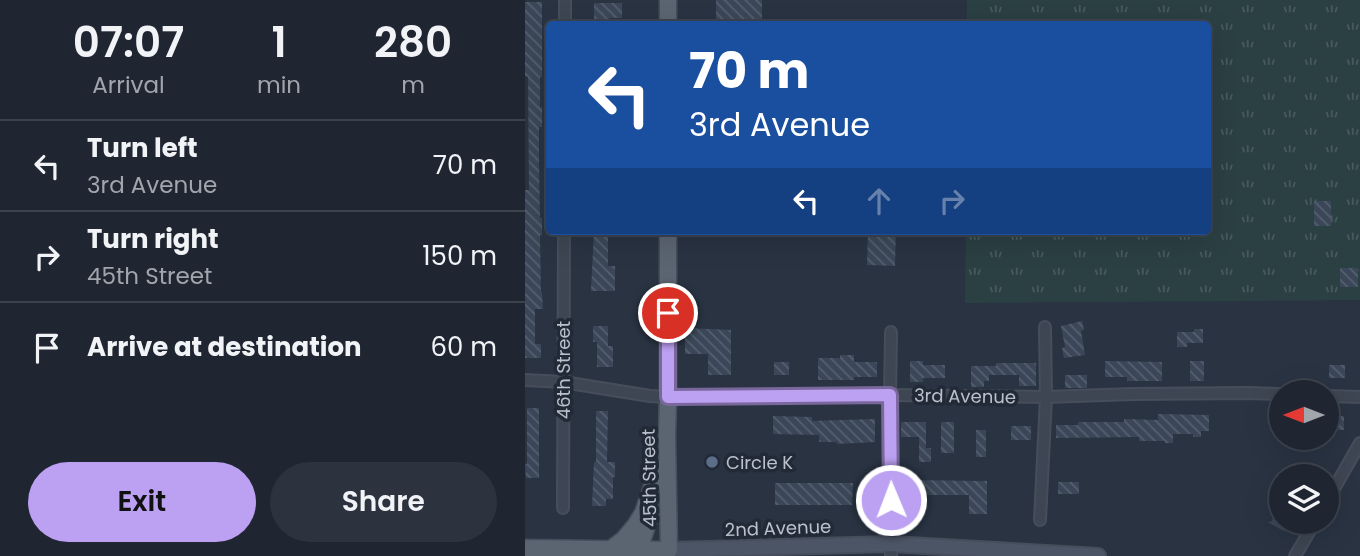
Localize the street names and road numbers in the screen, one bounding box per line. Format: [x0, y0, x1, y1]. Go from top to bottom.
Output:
street label: 46th Street [551, 321, 576, 419]
street label: 3rd Avenue [914, 383, 1016, 409]
street label: 45th Street [636, 429, 662, 527]
street label: 2nd Avenue [724, 514, 832, 542]

